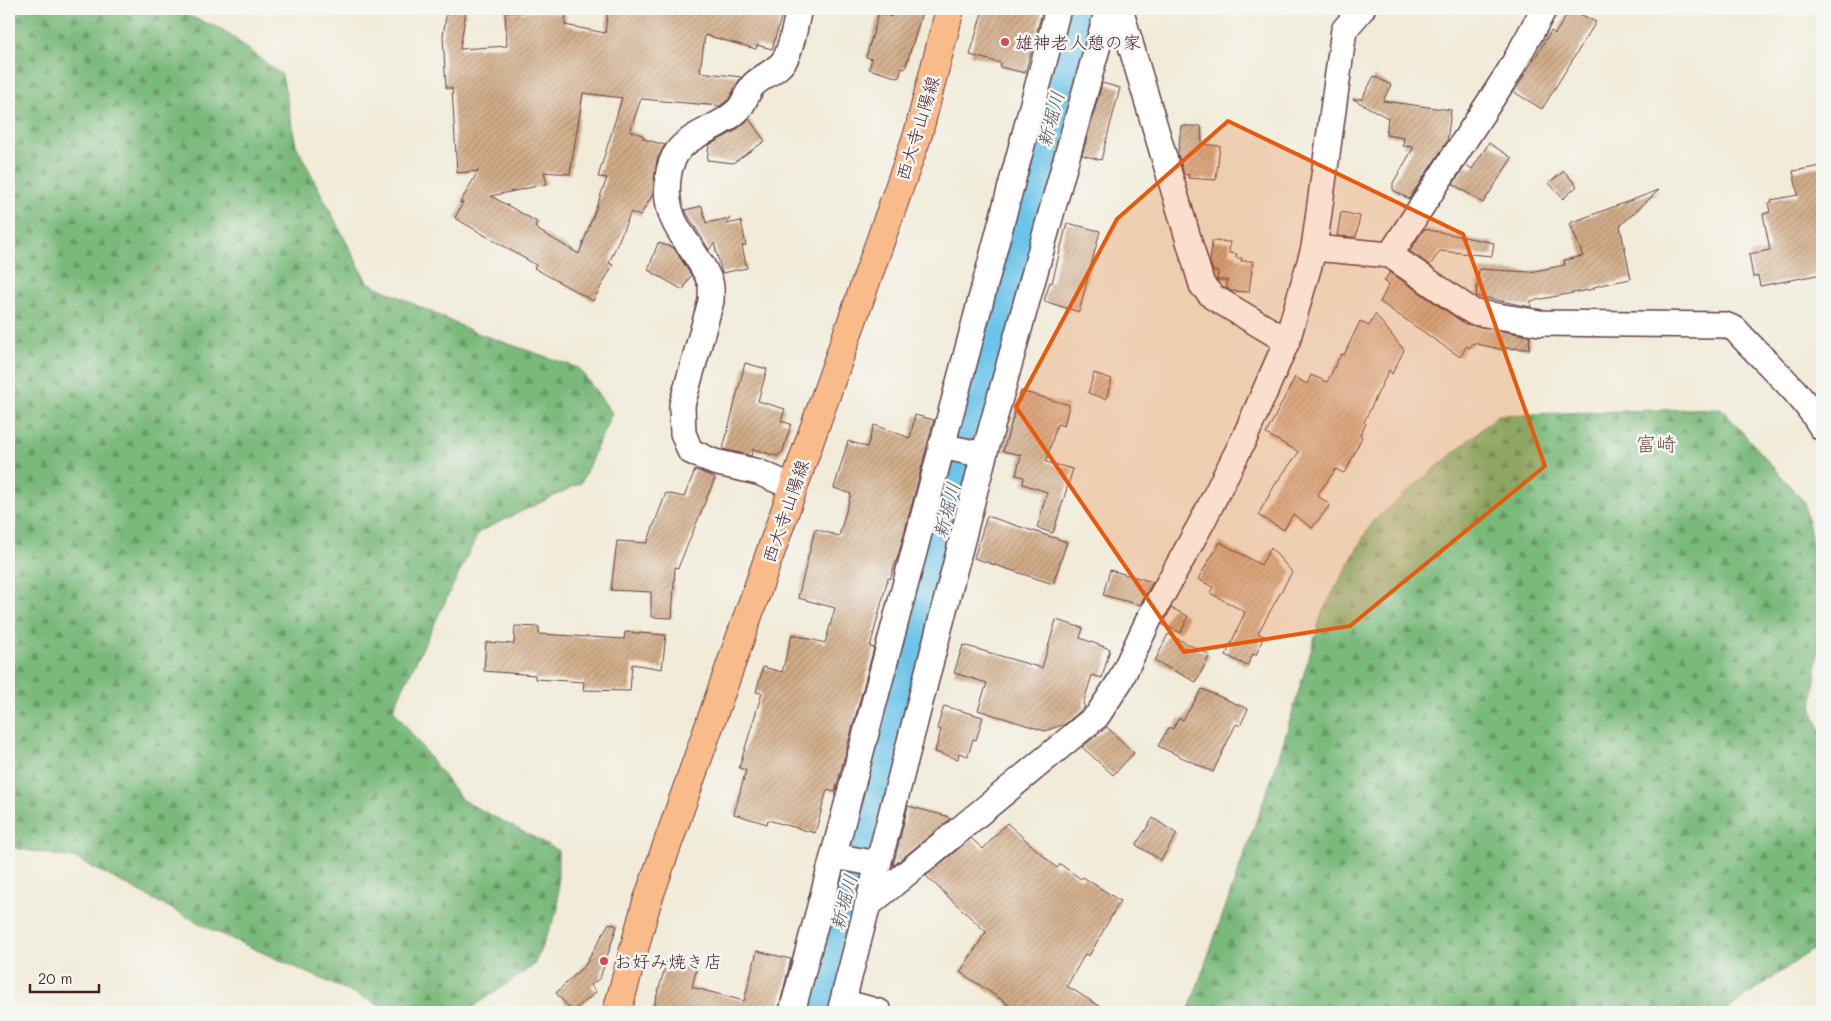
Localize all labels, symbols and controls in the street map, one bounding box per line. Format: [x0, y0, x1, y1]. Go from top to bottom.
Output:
place label: 雄神老人憩の家 [1015, 30, 1141, 54]
marker: 雄神老人憩の家 [999, 36, 1011, 48]
street label: 西大寺山陽線 [890, 73, 944, 183]
water label: 新堀川 [1031, 88, 1069, 150]
district label: 富崎 [1636, 430, 1676, 456]
street label: 西大寺山陽線 [756, 456, 814, 566]
water label: 新堀川 [927, 479, 965, 541]
water label: 新堀川 [824, 871, 862, 933]
place label: お好み焼き店 [614, 949, 722, 973]
marker: お好み焼き店 [598, 955, 610, 967]
scale bar [30, 961, 99, 993]
text: 20 m [38, 968, 72, 988]

